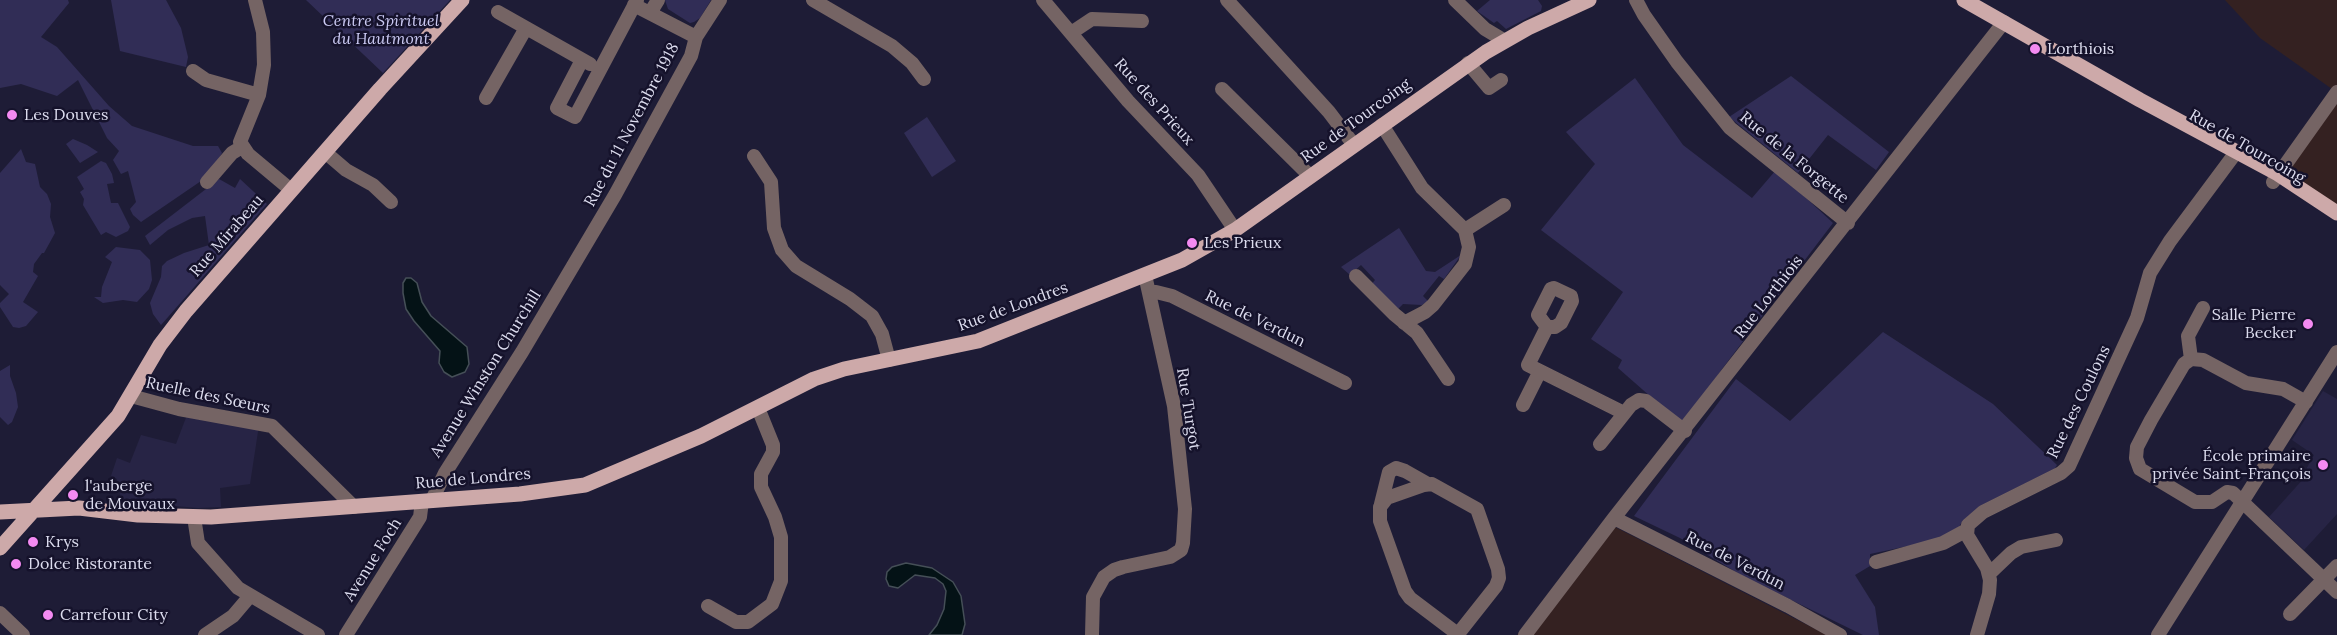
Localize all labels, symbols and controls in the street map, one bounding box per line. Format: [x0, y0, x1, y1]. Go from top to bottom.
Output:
park label: Centre Spirituel du Hautmont [323, 11, 439, 49]
place label: Lorthiois [2047, 39, 2114, 59]
street label: Rue du 11 Novembre 1918 [581, 40, 683, 210]
marker: Lorthiois [2028, 42, 2042, 56]
street label: Rue des Prieux [1110, 55, 1198, 149]
street label: Rue de Tourcoing [1297, 75, 1415, 167]
place label: Les Douves [24, 105, 108, 125]
street label: Rue de Tourcoing [2185, 106, 2309, 188]
marker: Les Douves [5, 108, 19, 122]
street label: Rue de la Forgette [1735, 108, 1853, 208]
street label: Rue Mirabeau [186, 191, 268, 281]
place label: Les Prieux [1204, 233, 1281, 253]
marker: Les Prieux [1185, 236, 1199, 250]
street label: Rue Lorthiois [1731, 252, 1807, 342]
street label: Rue de Londres [955, 278, 1071, 336]
street label: Rue de Verdun [1202, 286, 1308, 352]
street label: Avenue Winston Churchill [427, 287, 545, 461]
place label: Salle Pierre Becker [2212, 305, 2296, 343]
marker: Salle Pierre Becker [2301, 317, 2315, 331]
street label: Rue des Coulons [2043, 342, 2115, 462]
street label: Rue Turgot [1172, 366, 1204, 452]
street label: Ruelle des Sœurs [144, 373, 272, 419]
place label: École primaire privée Saint-François [2152, 446, 2311, 484]
marker: École primaire privée Saint-François [2316, 458, 2330, 472]
street label: Rue de Londres [415, 464, 531, 494]
place label: l'auberge de Mouvaux [85, 476, 175, 514]
marker: l'auberge de Mouvaux [66, 488, 80, 502]
street label: Avenue Foch [340, 515, 406, 605]
street label: Rue de Verdun [1682, 528, 1788, 594]
place label: Krys [45, 532, 79, 552]
marker: Krys [26, 535, 40, 549]
place label: Dolce Ristorante [28, 554, 152, 574]
marker: Dolce Ristorante [9, 557, 23, 571]
place label: Carrefour City [60, 605, 168, 625]
marker: Carrefour City [41, 608, 55, 622]

